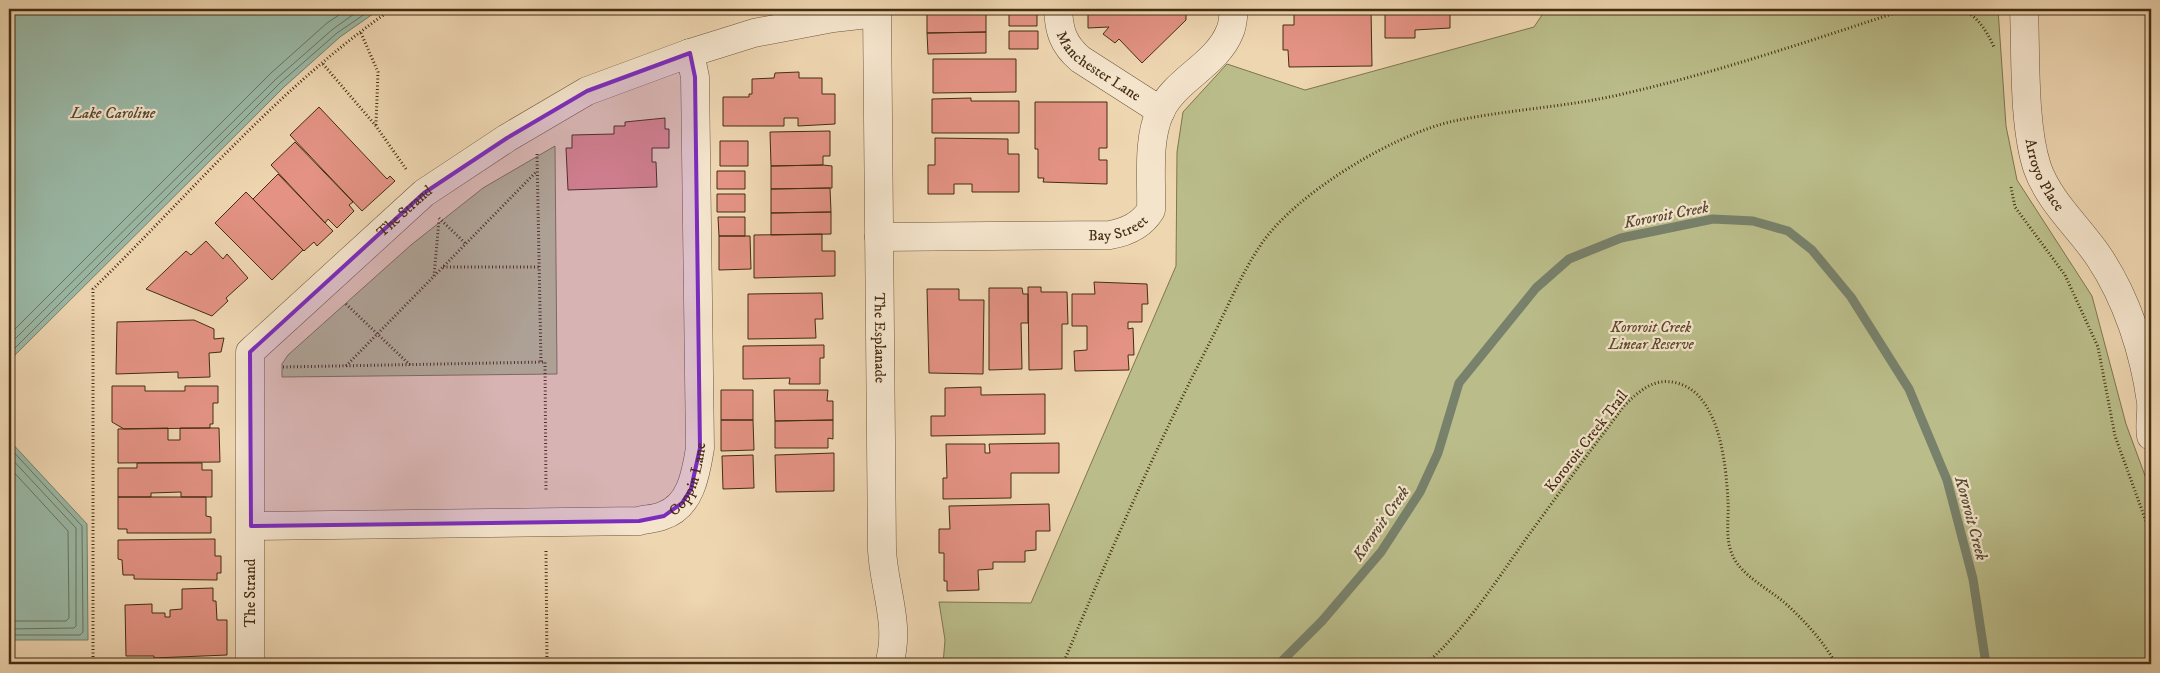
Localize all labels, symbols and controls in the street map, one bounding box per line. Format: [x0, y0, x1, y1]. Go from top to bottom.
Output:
street label: Manchester Lane [1052, 28, 1144, 106]
water label: Lake Caroline [70, 103, 156, 123]
street label: Arroyo Place [2021, 137, 2068, 215]
street label: The Strand [373, 181, 436, 242]
water label: Kororoit Creek [1621, 197, 1711, 233]
street label: Bay Street [1088, 211, 1152, 245]
street label: The Esplanade [870, 293, 889, 383]
park label: Kororoit Creek Linear Reserve [1607, 318, 1694, 354]
street label: Kororoit Creek Trail [1541, 386, 1632, 496]
street label: Coppin Lane [665, 443, 710, 521]
water label: Kororoit Creek [1950, 473, 1992, 563]
water label: Kororoit Creek [1347, 482, 1414, 565]
street label: The Strand [241, 558, 260, 627]

